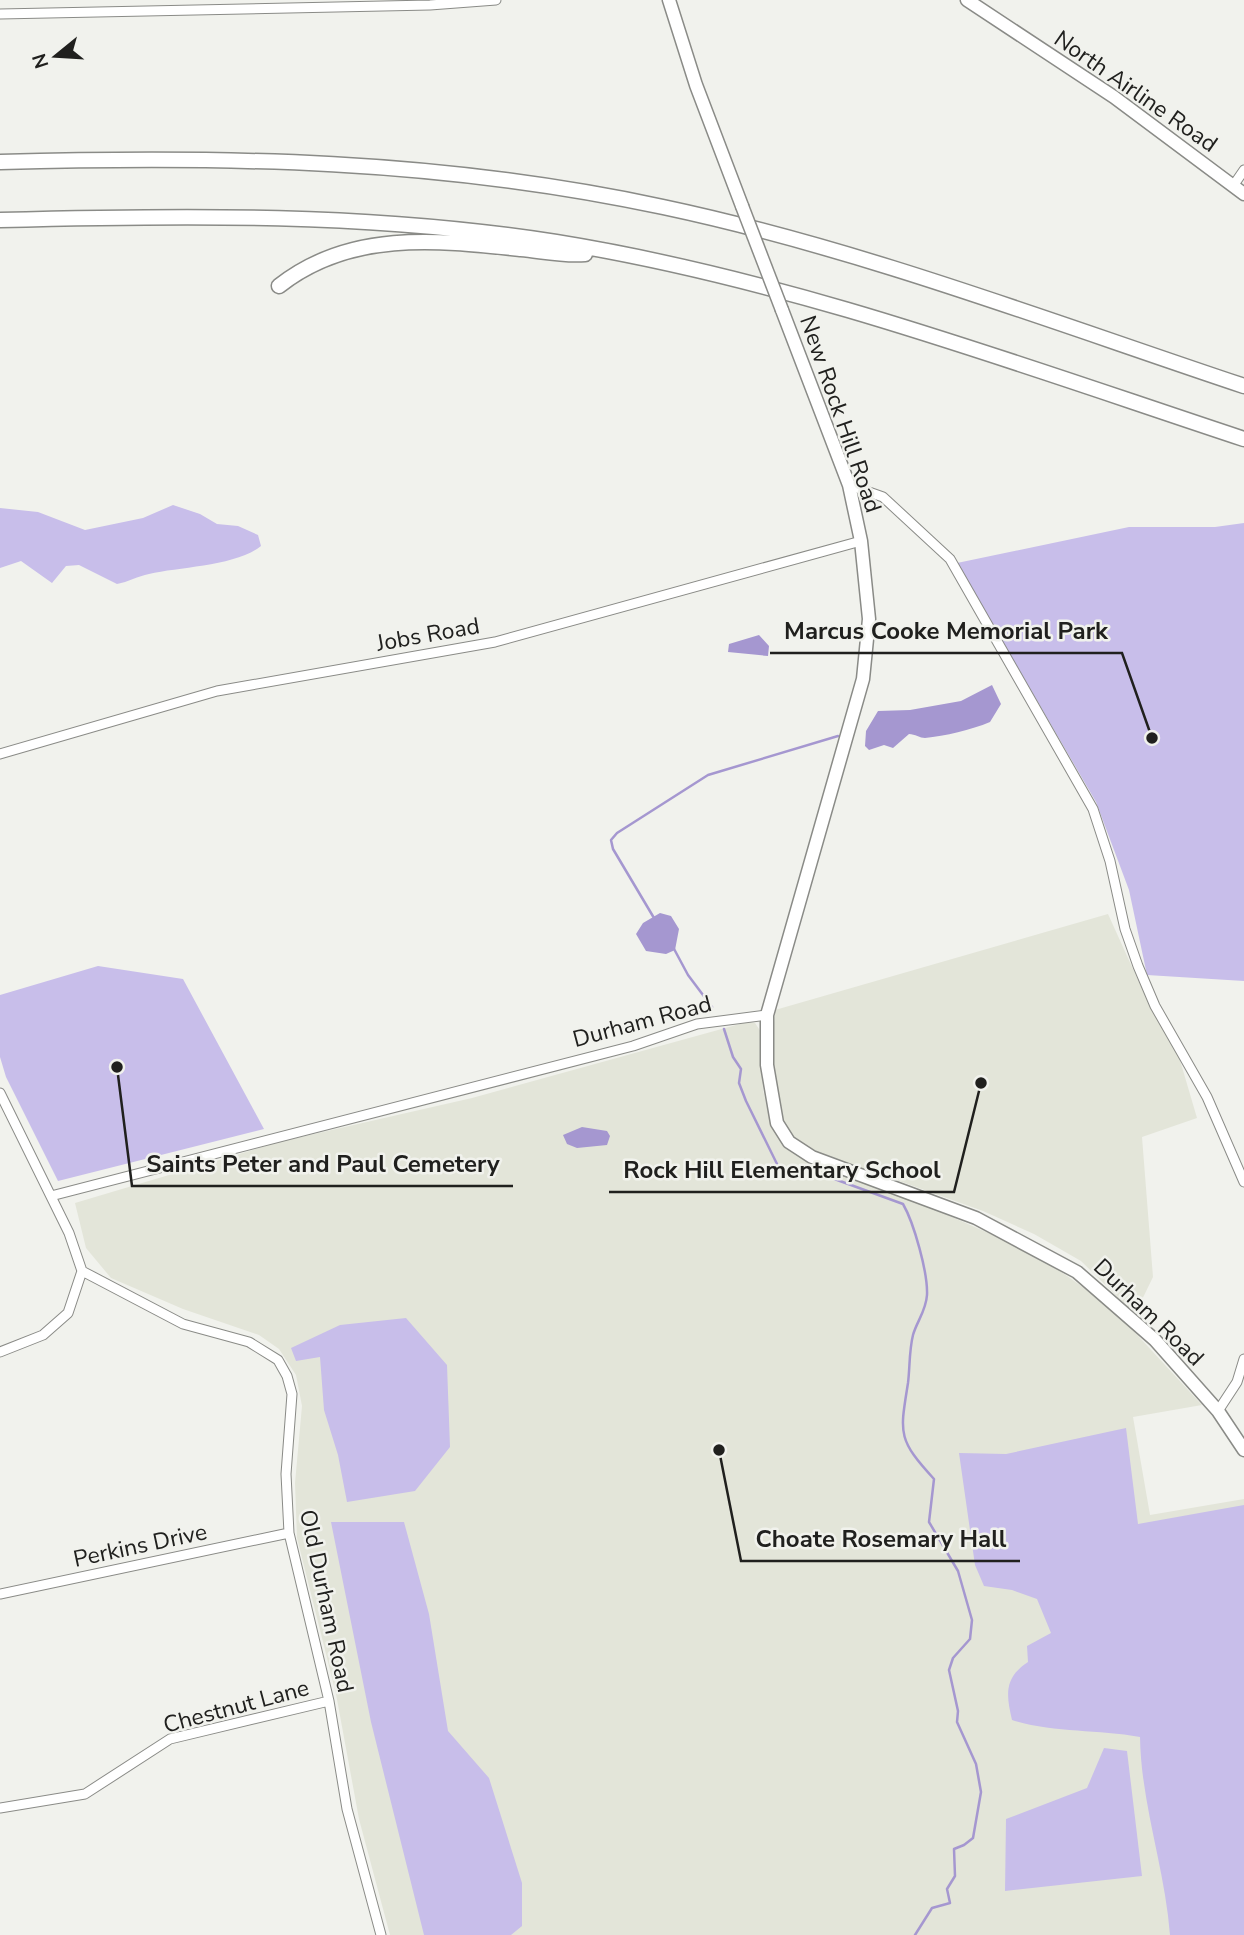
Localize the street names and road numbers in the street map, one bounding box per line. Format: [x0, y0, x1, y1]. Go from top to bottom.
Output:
street label: North Airline Road [1048, 23, 1224, 159]
street label: New Rock Hill Road [792, 312, 889, 517]
street label: Jobs Road [373, 610, 482, 659]
street label: Durham Road [569, 988, 715, 1055]
street label: Durham Road [1087, 1252, 1211, 1373]
street label: Old Durham Road [292, 1507, 361, 1695]
street label: Perkins Drive [70, 1516, 210, 1575]
street label: Chestnut Lane [160, 1672, 312, 1741]

